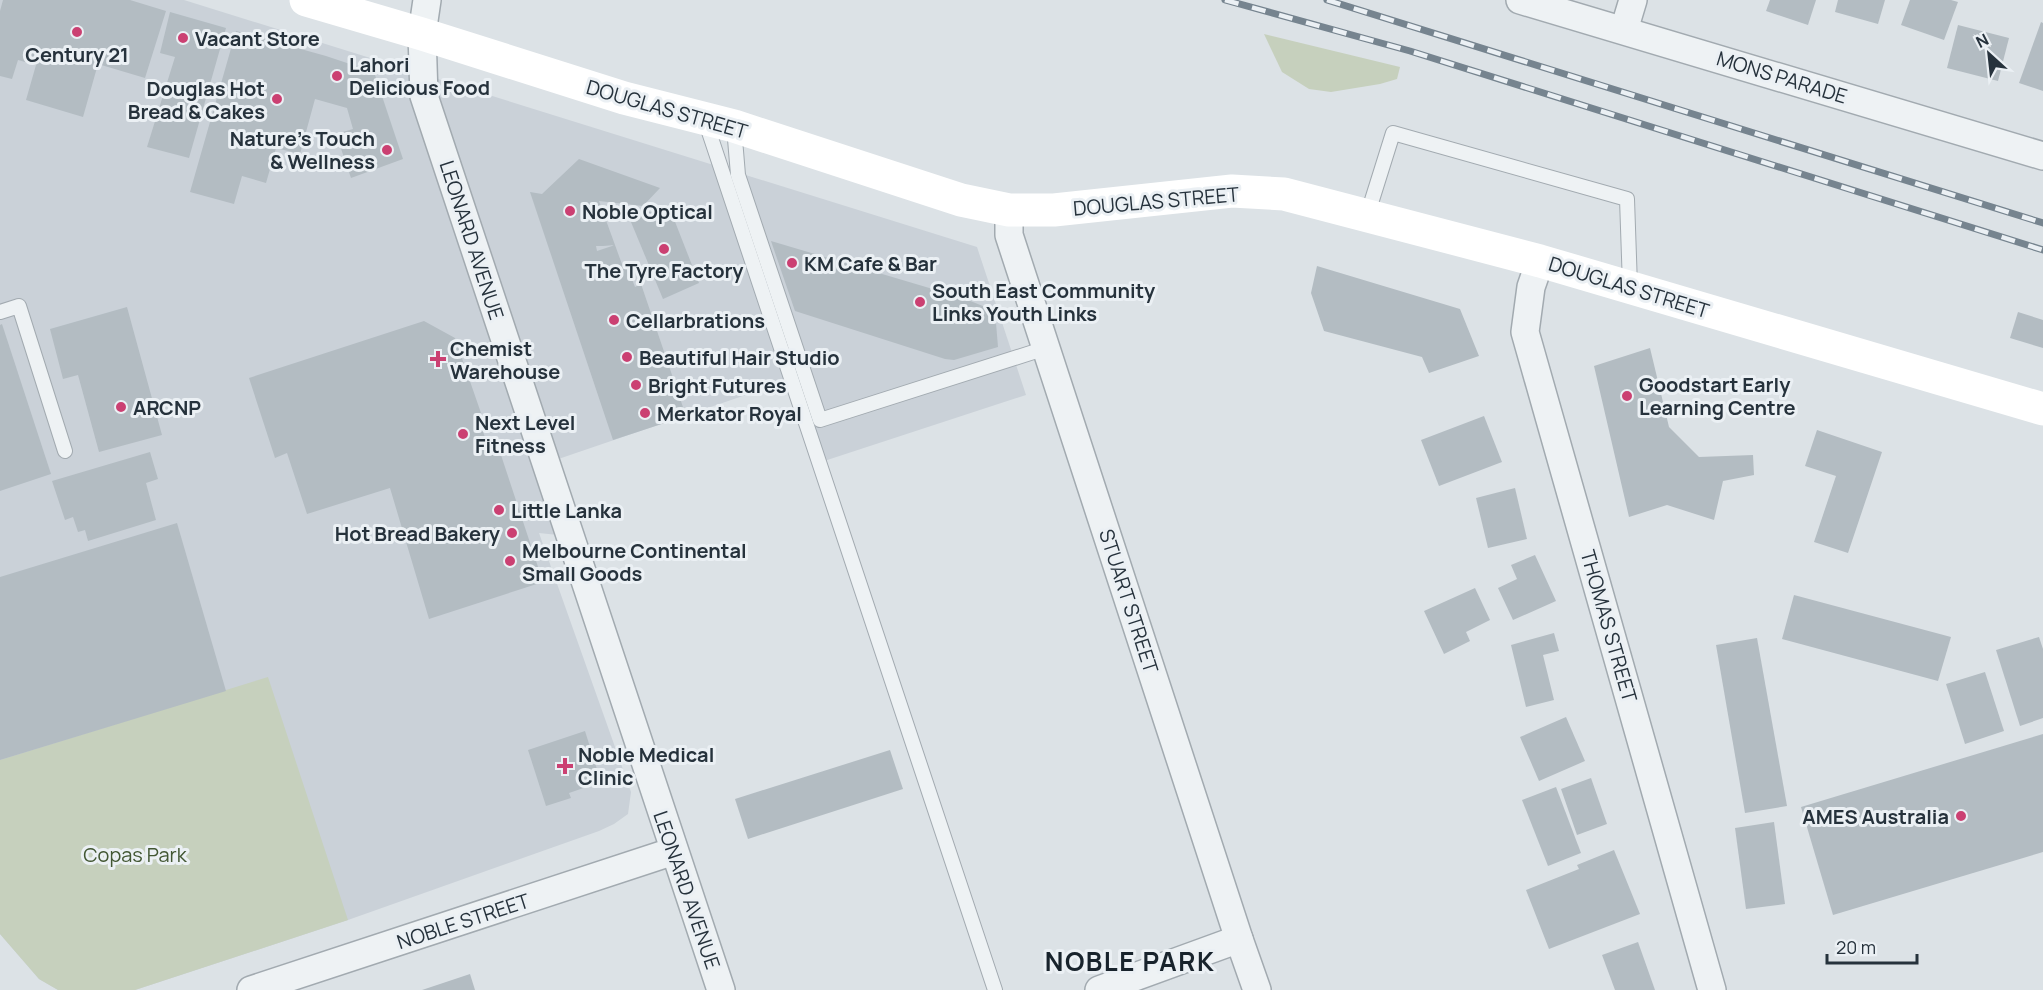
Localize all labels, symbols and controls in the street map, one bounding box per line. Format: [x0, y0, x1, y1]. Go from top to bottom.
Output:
north arrow [1959, 24, 2019, 84]
marker: Century 21 [70, 25, 84, 39]
place label: Vacant Store [195, 25, 320, 52]
text: N [1972, 28, 1992, 53]
marker: Vacant Store [176, 31, 190, 45]
place label: Century 21 [25, 41, 129, 68]
street label: MONS PARADE [1713, 44, 1851, 110]
place label: Lahori Delicious Food [349, 51, 490, 101]
marker: Lahori Delicious Food [330, 69, 344, 83]
street label: DOUGLAS STREET [583, 73, 751, 145]
place label: Douglas Hot Bread & Cakes [128, 75, 265, 125]
marker: Douglas Hot Bread & Cakes [270, 92, 284, 106]
place label: Nature's Touch & Wellness [230, 125, 375, 175]
marker: Nature's Touch & Wellness [380, 143, 394, 157]
street label: LEONARD AVENUE [434, 157, 510, 323]
street label: DOUGLAS STREET [1072, 180, 1240, 222]
place label: Noble Optical [582, 198, 713, 225]
marker: Noble Optical [563, 204, 577, 218]
marker: The Tyre Factory [657, 242, 671, 256]
place label: KM Cafe & Bar [804, 250, 937, 277]
street label: DOUGLAS STREET [1545, 250, 1713, 324]
marker: KM Cafe & Bar [785, 256, 799, 270]
place label: The Tyre Factory [585, 257, 744, 284]
place label: South East Community Links Youth Links [932, 277, 1156, 327]
marker: South East Community Links Youth Links [913, 295, 927, 309]
place label: Cellarbrations [626, 307, 765, 334]
marker: Cellarbrations [607, 313, 621, 327]
place label: Chemist Warehouse [450, 335, 560, 385]
place label: Beautiful Hair Studio [639, 344, 840, 371]
marker: Beautiful Hair Studio [620, 350, 634, 364]
marker: Chemist Warehouse [431, 352, 445, 366]
place label: Goodstart Early Learning Centre [1639, 371, 1795, 421]
place label: Bright Futures [648, 372, 787, 399]
marker: Bright Futures [629, 378, 643, 392]
marker: Goodstart Early Learning Centre [1620, 389, 1634, 403]
place label: ARCNP [133, 394, 201, 421]
marker: ARCNP [114, 400, 128, 414]
place label: Merkator Royal [657, 400, 802, 427]
marker: Merkator Royal [638, 406, 652, 420]
place label: Next Level Fitness [475, 409, 575, 459]
marker: Next Level Fitness [456, 427, 470, 441]
place label: Little Lanka [511, 497, 622, 524]
marker: Little Lanka [492, 503, 506, 517]
place label: Hot Bread Bakery [335, 520, 501, 547]
marker: Hot Bread Bakery [505, 526, 519, 540]
street label: STUART STREET [1093, 526, 1165, 677]
place label: Melbourne Continental Small Goods [522, 537, 747, 587]
street label: THOMAS STREET [1574, 547, 1644, 705]
marker: Melbourne Continental Small Goods [503, 554, 517, 568]
place label: Noble Medical Clinic [578, 741, 714, 791]
marker: Noble Medical Clinic [556, 757, 574, 775]
place label: AMES Australia [1802, 803, 1949, 830]
street label: LEONARD AVENUE [647, 807, 727, 973]
marker: AMES Australia [1954, 809, 1968, 823]
park label: Copas Park [83, 841, 188, 868]
street label: NOBLE STREET [393, 887, 533, 955]
scale bar [1827, 927, 1917, 965]
text: 20 m [1836, 935, 1876, 959]
district label: NOBLE PARK [1045, 943, 1215, 979]

